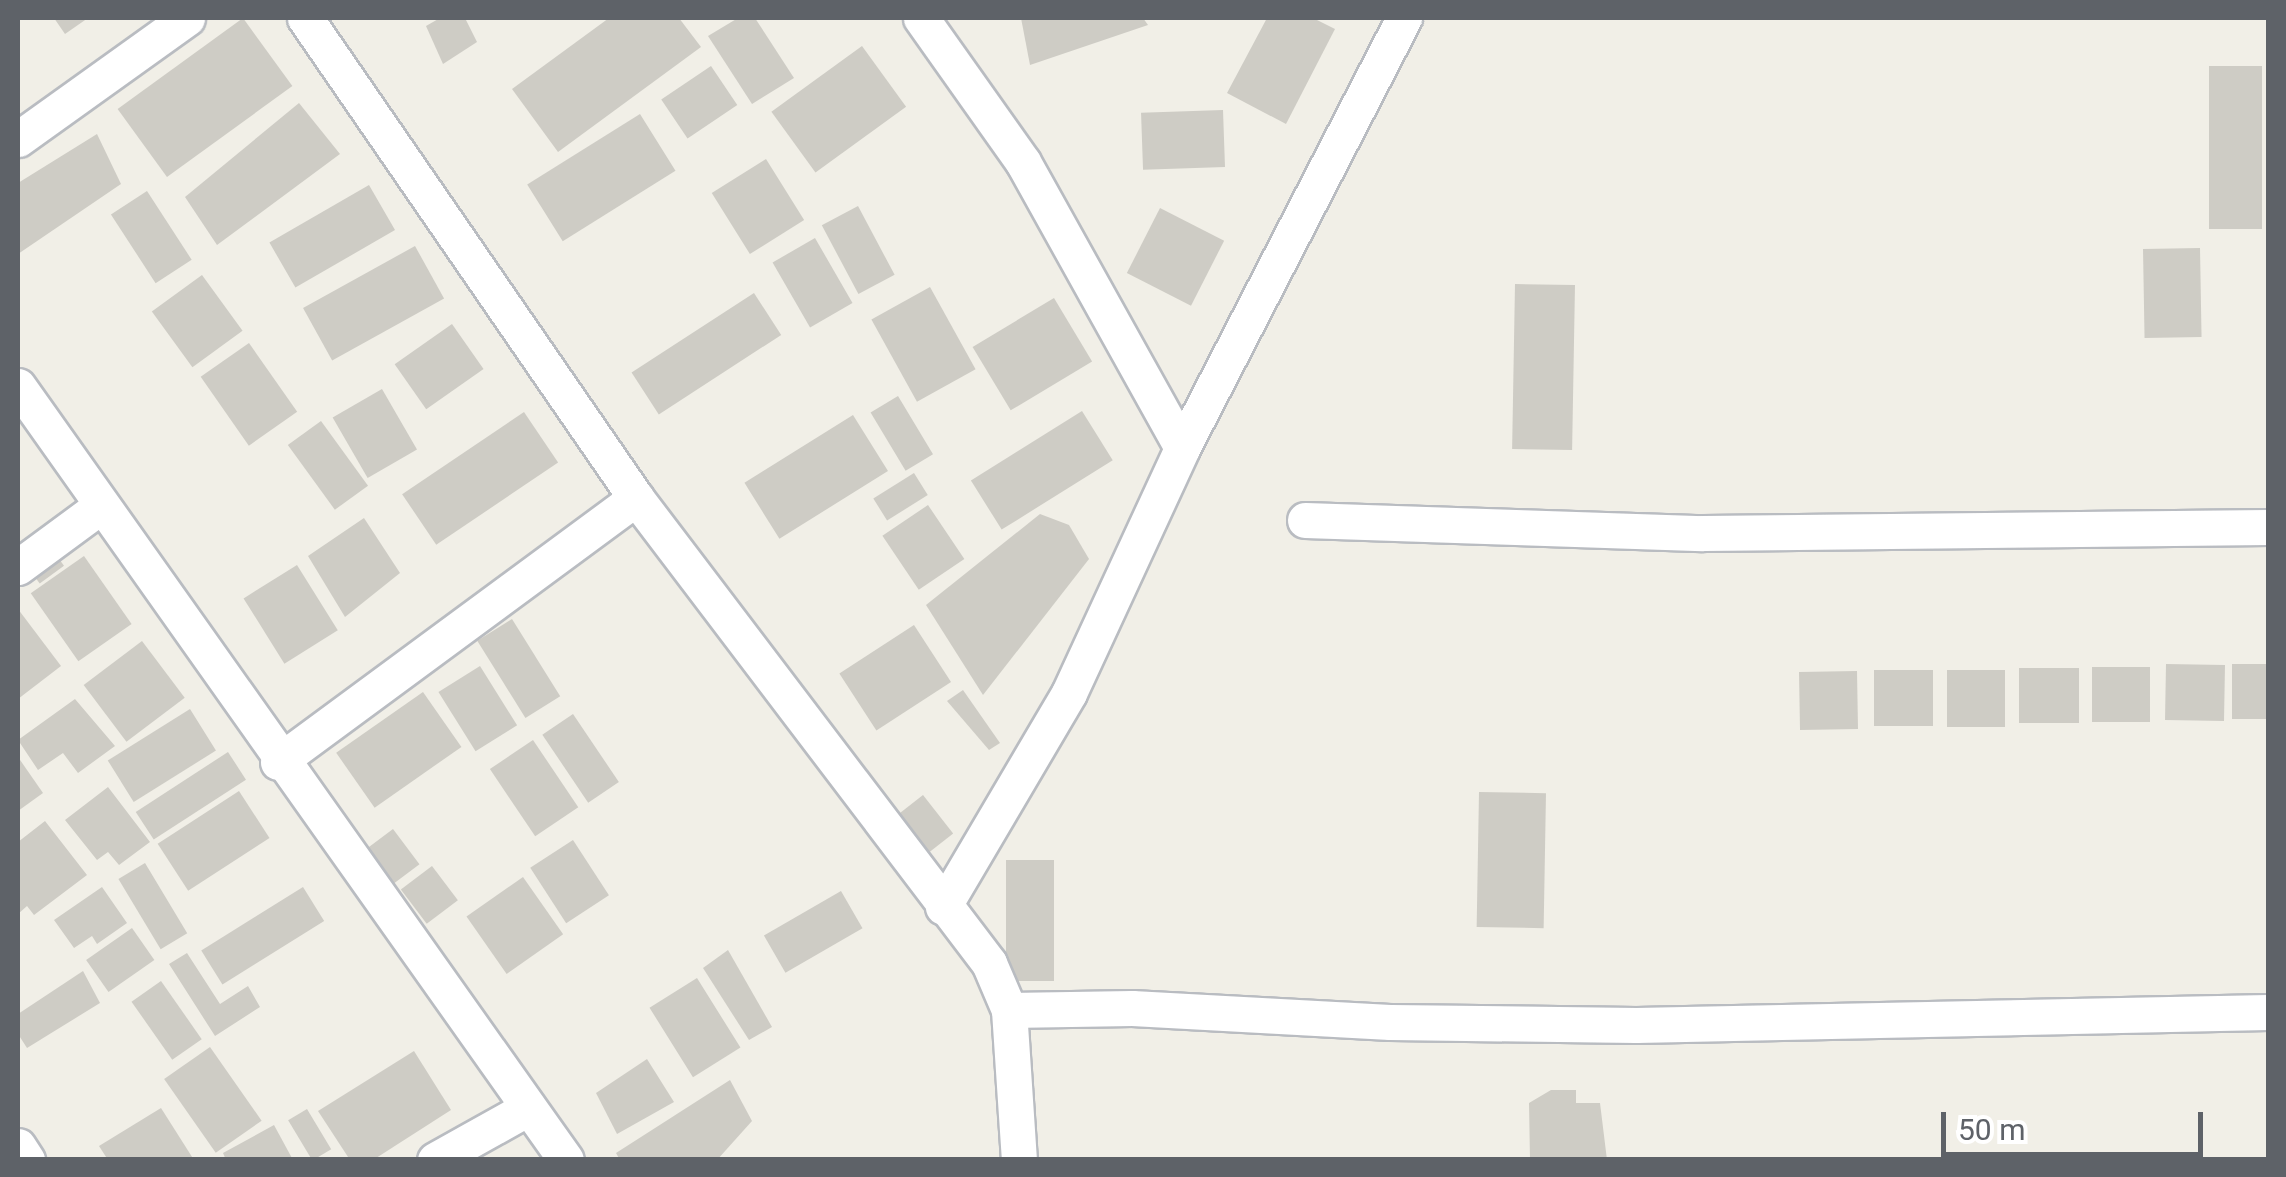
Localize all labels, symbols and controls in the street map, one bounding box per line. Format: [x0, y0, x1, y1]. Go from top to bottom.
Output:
scale bar [1946, 1092, 2208, 1154]
text: 50 m [1958, 1112, 2025, 1147]

